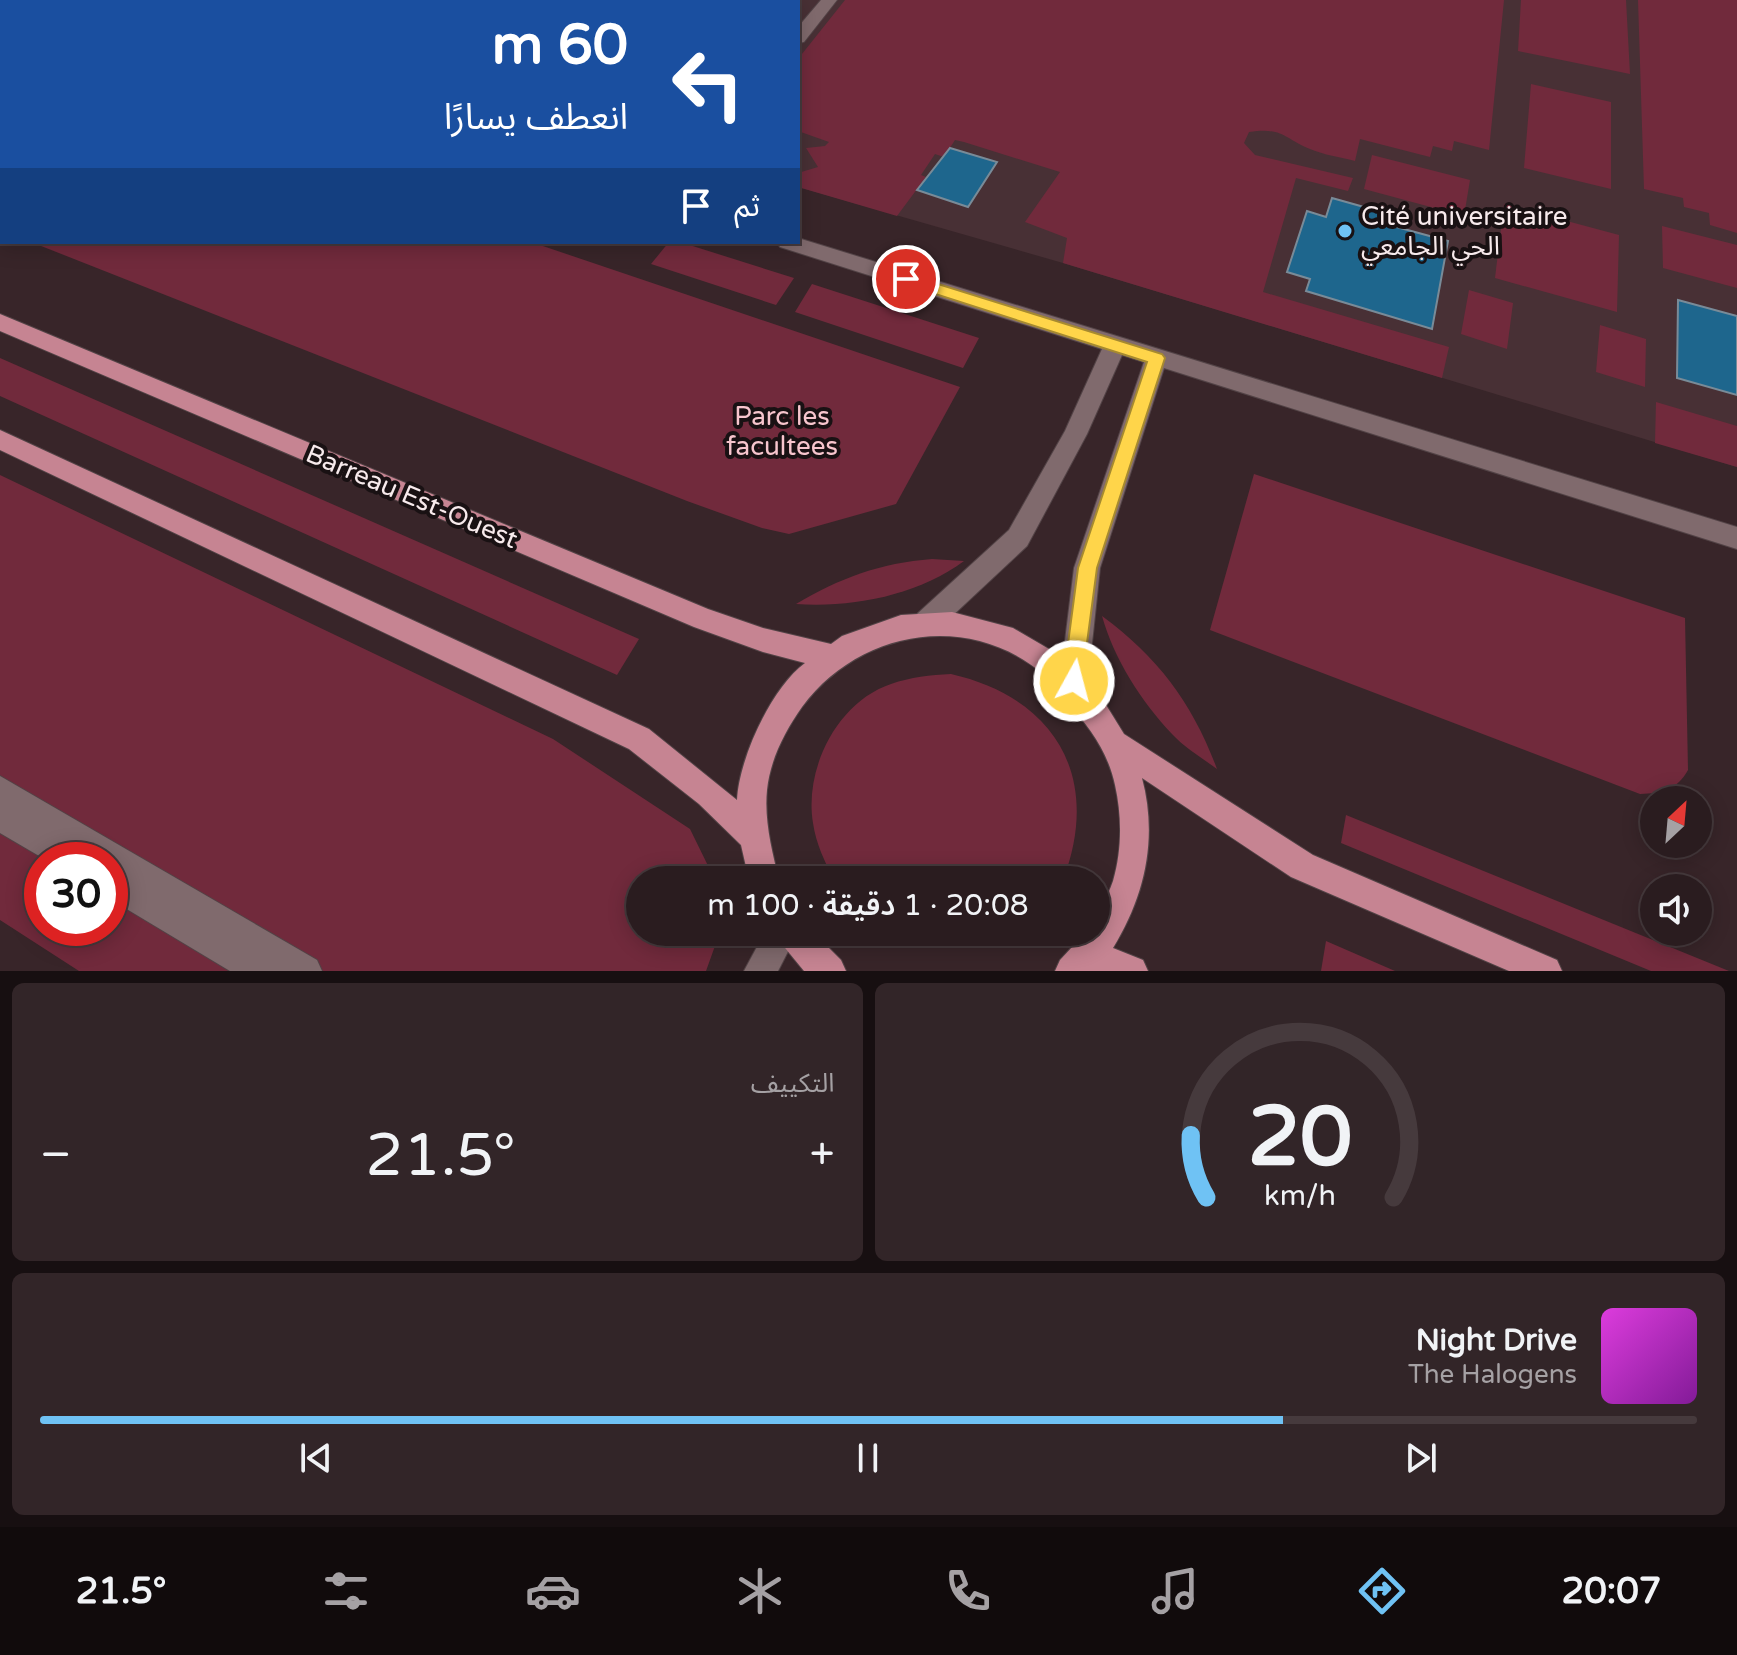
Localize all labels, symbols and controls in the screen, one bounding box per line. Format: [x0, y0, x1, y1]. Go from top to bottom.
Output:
text: 60 m [492, 12, 628, 79]
icon: left [656, 32, 760, 136]
text: انعطف يسارًا [444, 96, 628, 139]
icon: arrive [674, 184, 718, 228]
text: ثم [734, 188, 760, 225]
place label: Cité universitaire الحي الجامعي [1361, 201, 1567, 266]
marker: Cité universitaire الحي الجامعي [1336, 222, 1354, 240]
pin [872, 245, 940, 313]
icon: arrive [884, 257, 928, 301]
park label: Parc les facultees [726, 401, 838, 462]
street label: Barreau Est-Ouest [301, 438, 522, 555]
position arrow [1032, 639, 1116, 723]
north arrow [1640, 786, 1712, 858]
map controls [1640, 786, 1712, 946]
speed limit sign: 30 [24, 842, 128, 946]
button: sound [1640, 874, 1712, 946]
text: 20:08 · 1 دقيقة · 100 m [707, 887, 1029, 924]
text: التكييف [751, 1068, 835, 1099]
text: 20 [1248, 1088, 1352, 1188]
text: 21.5° [365, 1120, 516, 1192]
text: − [40, 1129, 71, 1182]
text: + [810, 1129, 835, 1182]
text: km/h [1264, 1179, 1336, 1213]
text: Night Drive [1416, 1322, 1577, 1359]
text: The Halogens [1408, 1359, 1577, 1390]
icon: previous [294, 1436, 338, 1480]
icon: pause [846, 1436, 890, 1480]
icon: next [1399, 1436, 1443, 1480]
icon: filters [318, 1563, 374, 1619]
icon: car [525, 1563, 581, 1619]
icon: climate [732, 1563, 788, 1619]
icon: phone [940, 1563, 996, 1619]
icon: music [1147, 1563, 1203, 1619]
icon: directions [1354, 1563, 1410, 1619]
text: 21.5° [76, 1570, 166, 1613]
text: 20:07 [1562, 1570, 1661, 1613]

